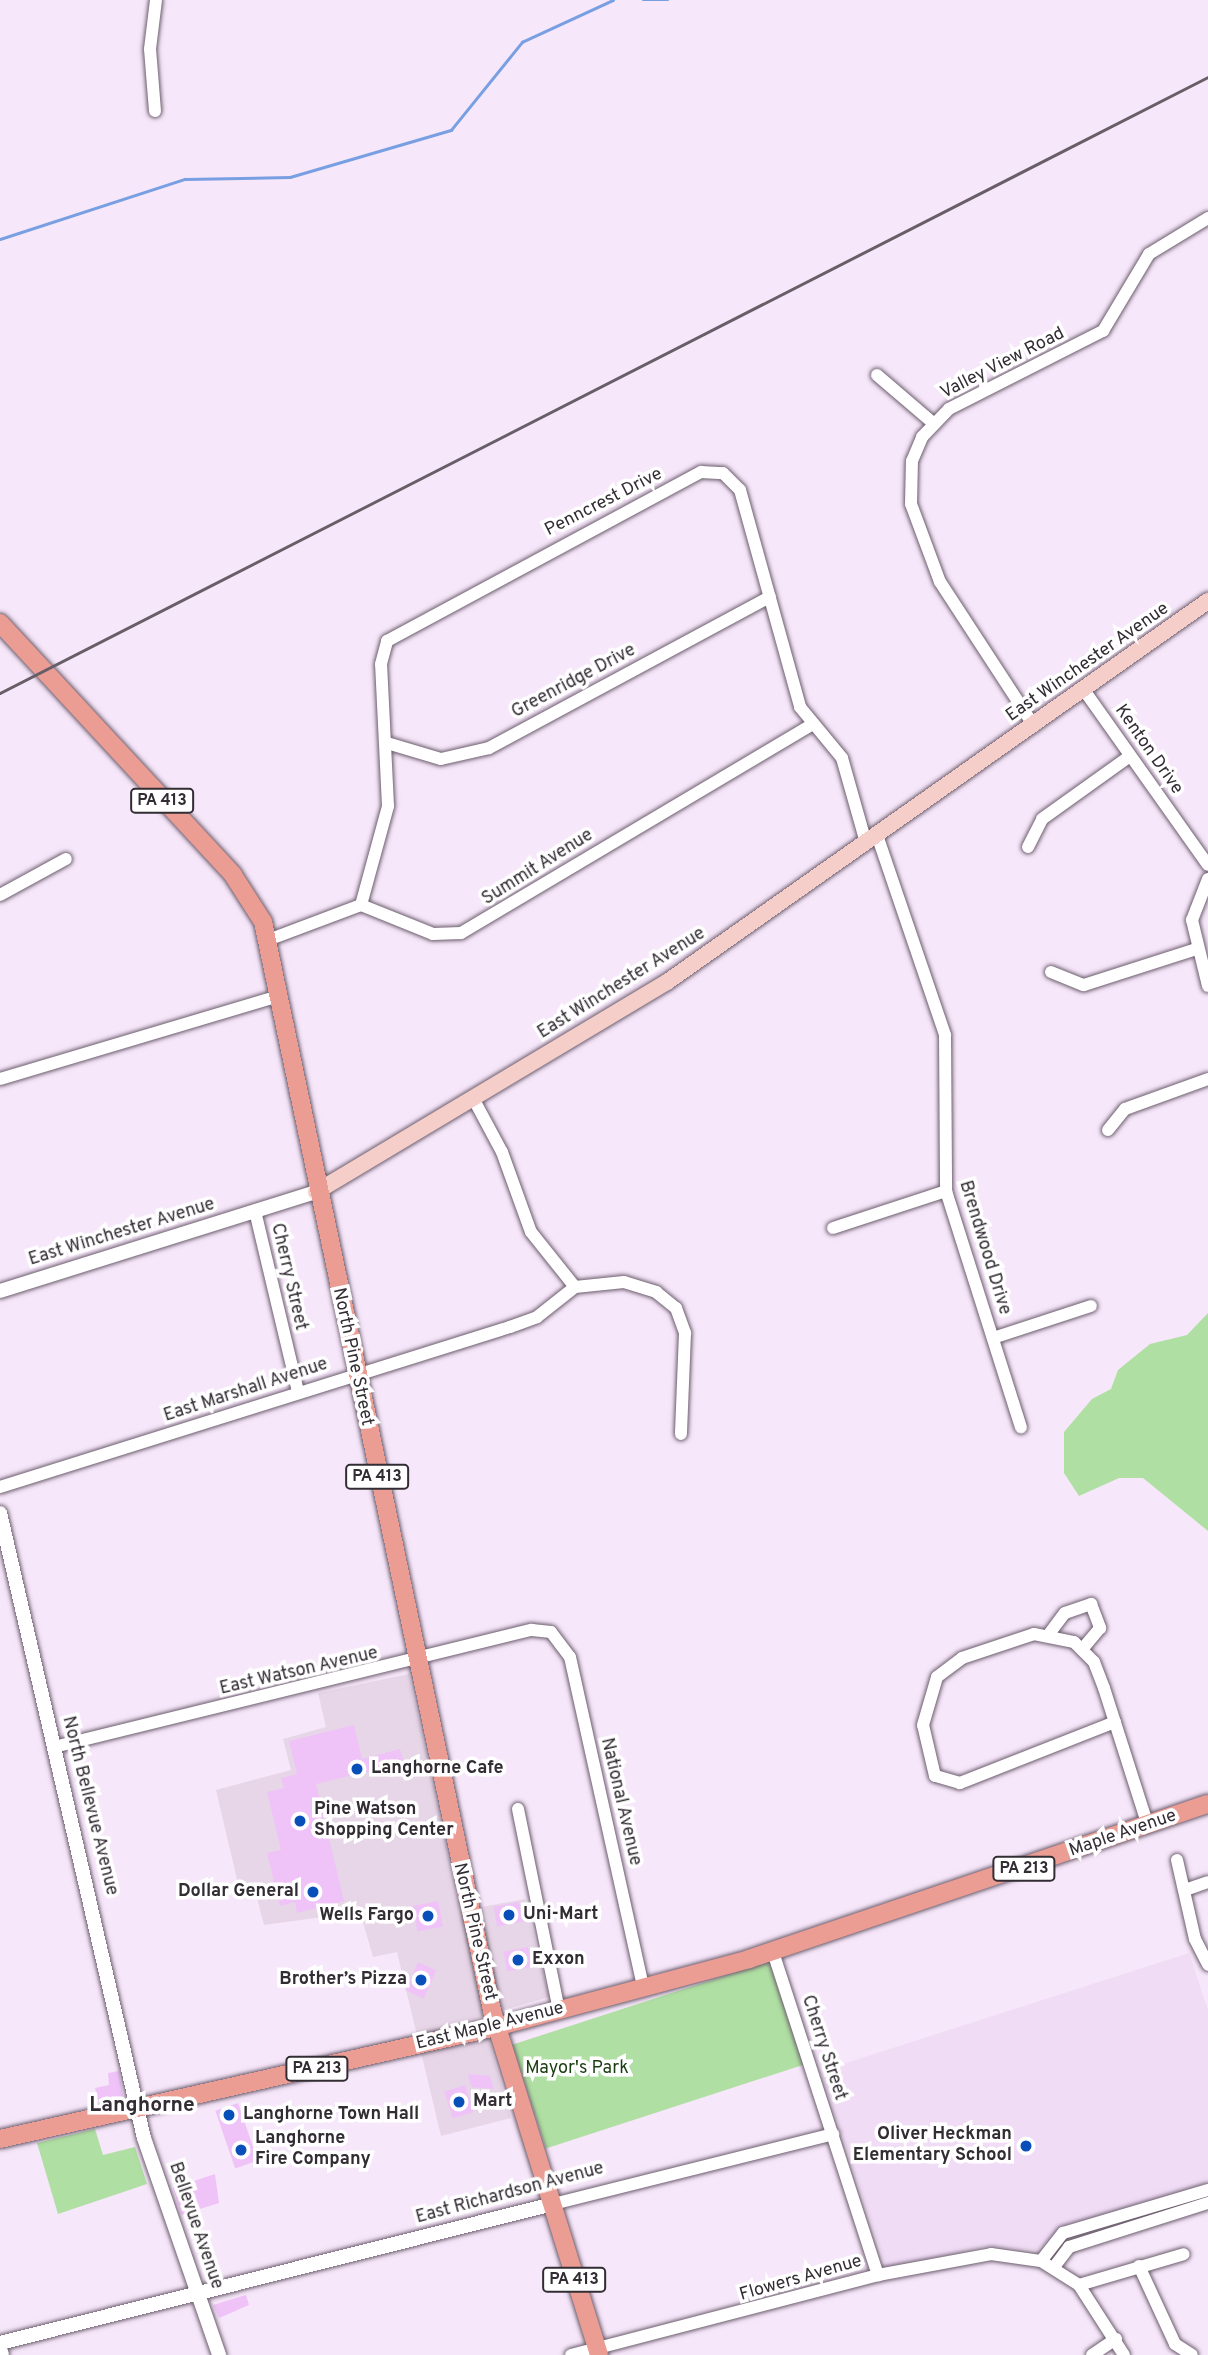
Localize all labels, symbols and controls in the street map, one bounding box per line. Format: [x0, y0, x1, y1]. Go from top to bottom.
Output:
street label: Valley View Road [937, 323, 1069, 405]
street label: Penncrest Drive [542, 464, 666, 542]
street label: East Winchester Avenue [1002, 598, 1174, 728]
street label: Greenridge Drive [508, 640, 640, 724]
street label: Kenton Drive [1109, 701, 1187, 799]
road number: PA 413 [129, 788, 195, 814]
street label: Summit Avenue [478, 825, 598, 911]
street label: East Winchester Avenue [534, 923, 710, 1045]
street label: Brendwood Drive [953, 1178, 1015, 1318]
street label: East Winchester Avenue [26, 1194, 218, 1272]
street label: Cherry Street [265, 1221, 311, 1333]
street label: North Pine Street [327, 1286, 377, 1428]
street label: East Marshall Avenue [161, 1354, 331, 1428]
road number: PA 413 [344, 1464, 410, 1490]
street label: East Watson Avenue [217, 1643, 381, 1701]
street label: North Bellevue Avenue [56, 1714, 122, 1898]
street label: National Avenue [595, 1736, 645, 1868]
place label: Langhorne Cafe [371, 1758, 503, 1780]
marker: Langhorne Cafe [349, 1761, 365, 1777]
place label: Pine Watson Shopping Center [314, 1800, 454, 1842]
street label: Maple Avenue [1066, 1805, 1180, 1863]
marker: Pine Watson Shopping Center [292, 1813, 308, 1829]
road number: PA 213 [991, 1856, 1057, 1882]
street label: North Pine Street [448, 1861, 500, 2003]
place label: Dollar General [178, 1881, 299, 1903]
marker: Dollar General [305, 1884, 321, 1900]
place label: Uni-Mart [523, 1904, 598, 1926]
place label: Wells Fargo [319, 1905, 414, 1927]
marker: Uni-Mart [501, 1907, 517, 1923]
marker: Wells Fargo [420, 1908, 436, 1924]
place label: Exxon [532, 1949, 585, 1971]
marker: Exxon [510, 1952, 526, 1968]
place label: Brother’s Pizza [279, 1969, 407, 1991]
marker: Brother’s Pizza [413, 1972, 429, 1988]
street label: Cherry Street [796, 1993, 850, 2103]
street label: East Maple Avenue [414, 1998, 566, 2056]
road number: PA 213 [284, 2056, 350, 2082]
park label: Mayor's Park [525, 2058, 629, 2080]
place label: Mart [473, 2091, 512, 2113]
district label: Langhorne [89, 2093, 195, 2119]
marker: Mart [451, 2094, 467, 2110]
place label: Langhorne Town Hall [243, 2104, 419, 2126]
marker: Langhorne Town Hall [221, 2107, 237, 2123]
place label: Oliver Heckman Elementary School [853, 2125, 1012, 2168]
place label: Langhorne Fire Company [255, 2129, 371, 2172]
marker: Oliver Heckman Elementary School [1018, 2138, 1034, 2154]
marker: Langhorne Fire Company [233, 2142, 249, 2158]
street label: East Richardson Avenue [413, 2158, 607, 2230]
street label: Bellevue Avenue [163, 2159, 227, 2293]
street label: Flowers Avenue [737, 2251, 865, 2307]
road number: PA 413 [541, 2268, 607, 2292]

